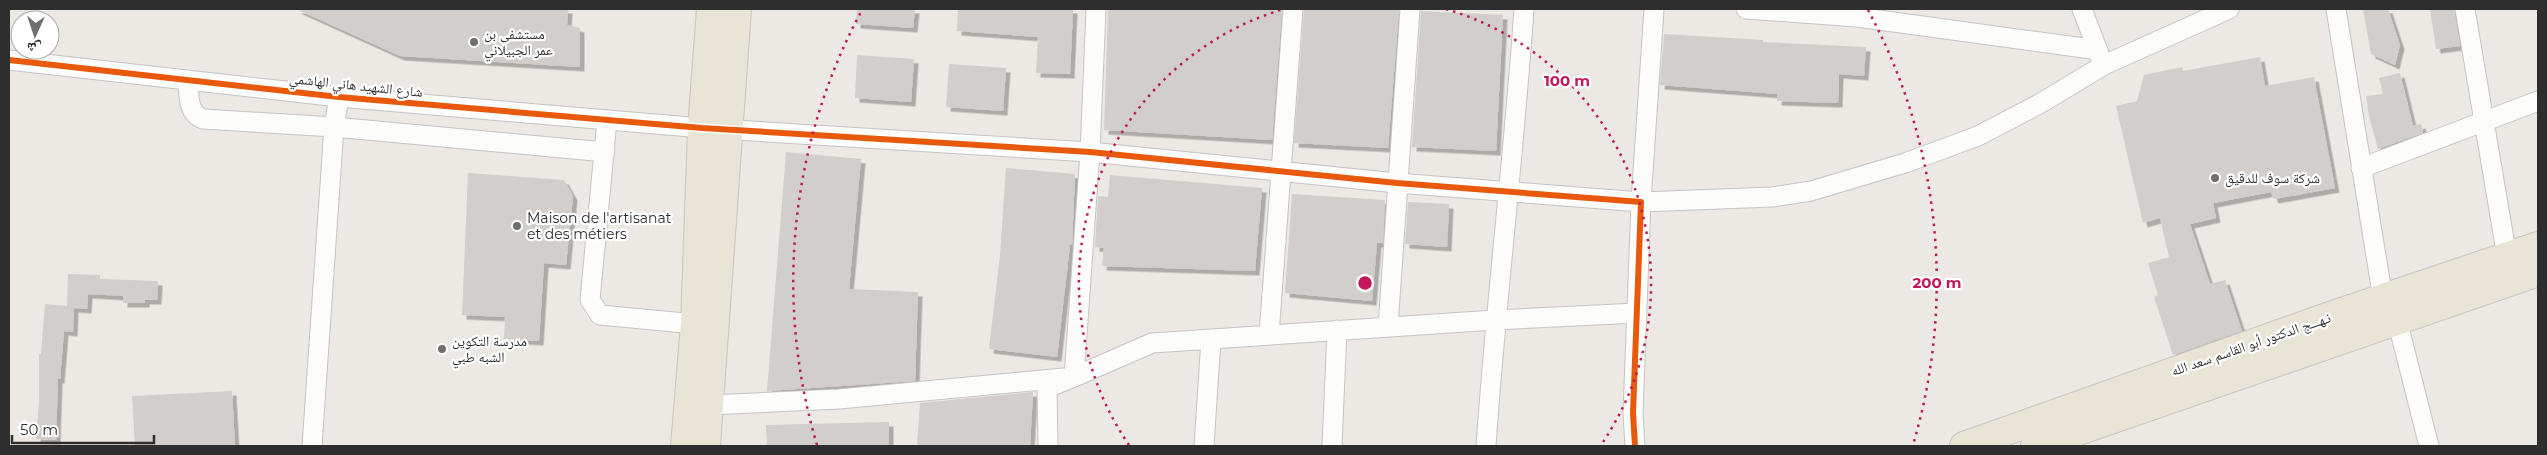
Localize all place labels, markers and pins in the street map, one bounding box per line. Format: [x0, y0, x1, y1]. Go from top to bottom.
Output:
place label: مستشفى بن عمر الجبيلاني [484, 25, 553, 62]
marker: مستشفى بن عمر الجبيلاني [468, 36, 480, 48]
place label: شركة سوف للدقيق [2225, 169, 2320, 188]
marker: شركة سوف للدقيق [2209, 172, 2221, 184]
place label: Maison de l'artisanat et des métiers [527, 209, 672, 243]
marker: Maison de l'artisanat et des métiers [511, 220, 523, 232]
centre of rings [1356, 274, 1374, 292]
place label: مدرسة التكوين الشبه طبي [452, 332, 527, 369]
marker: مدرسة التكوين الشبه طبي [436, 343, 448, 355]

